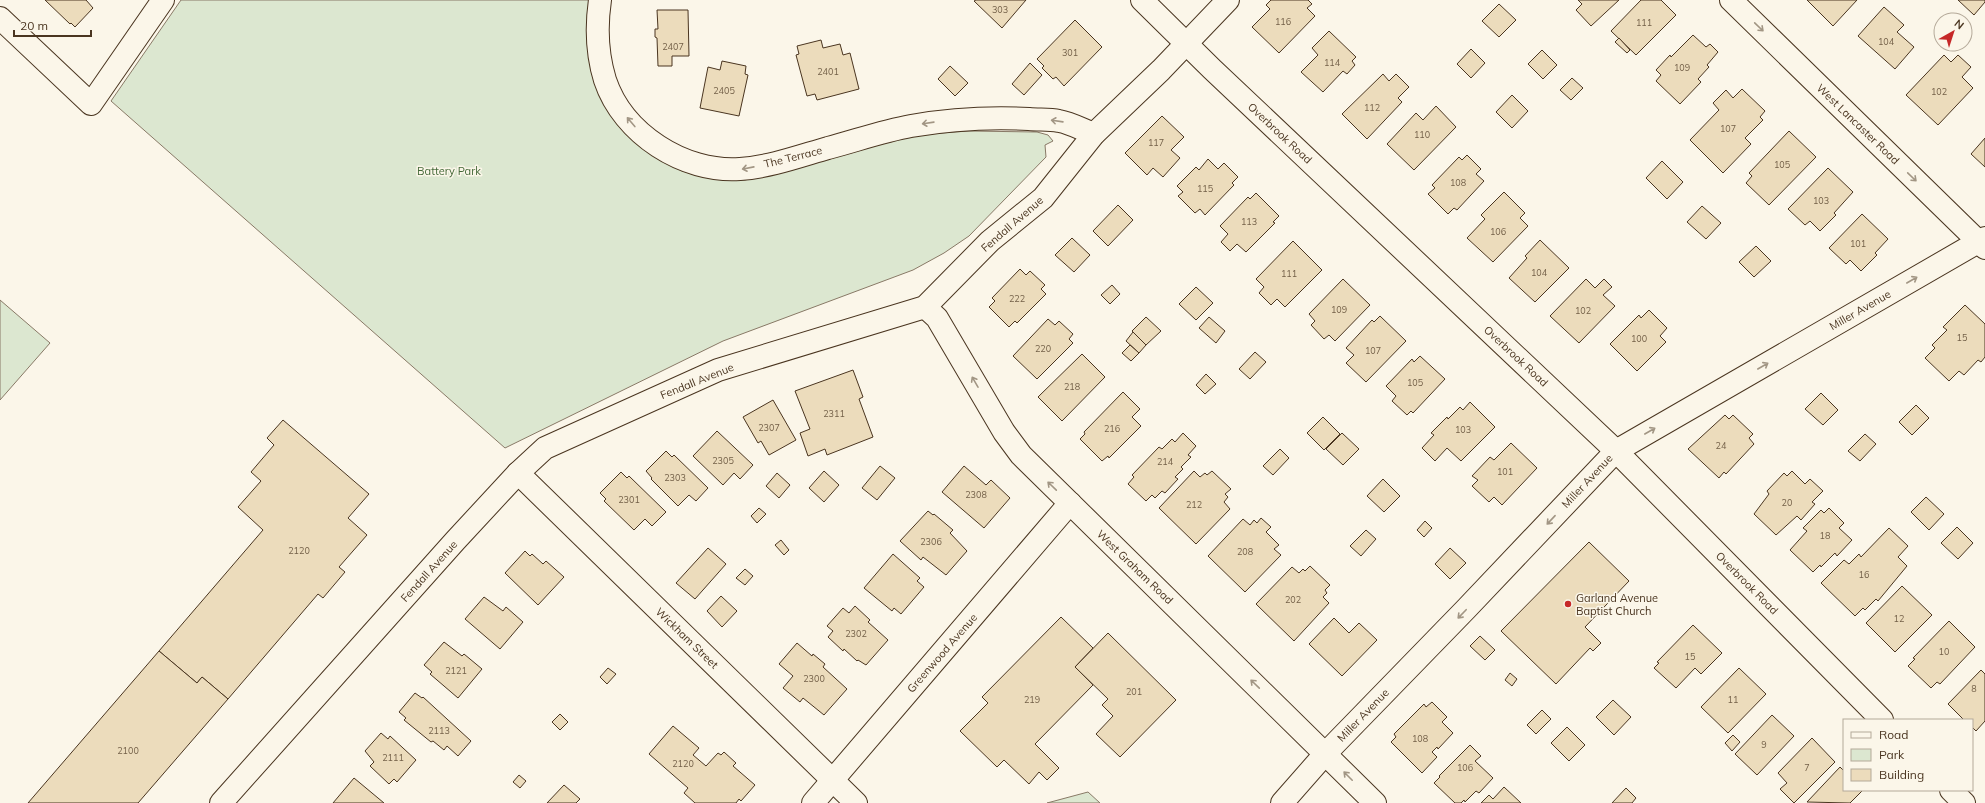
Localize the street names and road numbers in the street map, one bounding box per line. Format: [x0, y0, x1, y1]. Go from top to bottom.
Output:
street label: West Lancaster Road [1814, 81, 1902, 167]
street label: Overbrook Road [1245, 100, 1315, 166]
street label: The Terrace [762, 143, 824, 171]
street label: Fendall Avenue [978, 193, 1046, 255]
street label: Miller Avenue [1827, 287, 1893, 333]
street label: Overbrook Road [1481, 323, 1551, 389]
street label: Fendall Avenue [658, 360, 736, 402]
street label: Miller Avenue [1559, 451, 1615, 511]
street label: West Graham Road [1094, 527, 1176, 607]
street label: Fendall Avenue [398, 537, 460, 605]
street label: Overbrook Road [1713, 549, 1781, 617]
street label: Wickham Street [653, 604, 721, 672]
street label: Greenwood Avenue [904, 611, 980, 695]
street label: Miller Avenue [1334, 686, 1392, 744]

